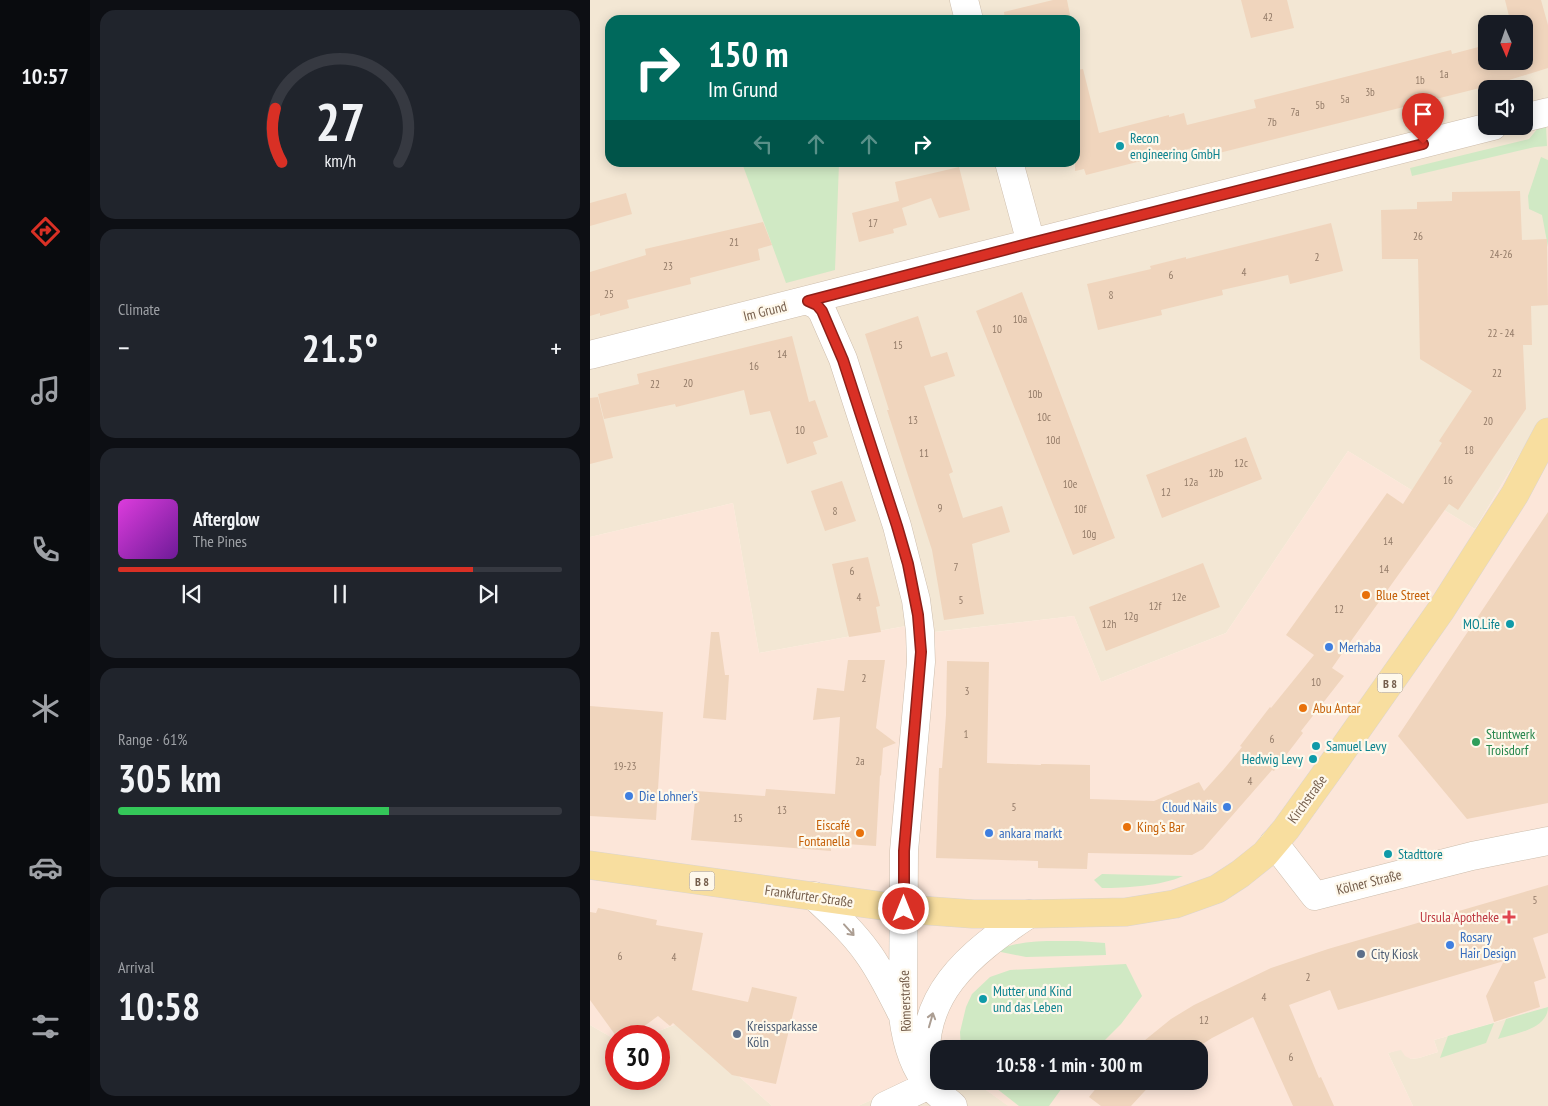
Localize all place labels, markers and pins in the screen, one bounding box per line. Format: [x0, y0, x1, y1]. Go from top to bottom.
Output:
pin [1402, 93, 1444, 144]
place label: Recon engineering GmbH [1130, 129, 1220, 163]
marker: Recon engineering GmbH [1114, 140, 1126, 152]
place label: Blue Street [1376, 586, 1430, 604]
marker: Blue Street [1360, 589, 1372, 601]
place label: MO.Life [1463, 615, 1500, 633]
marker: MO.Life [1504, 618, 1516, 630]
place label: Merhaba [1339, 638, 1381, 656]
marker: Merhaba [1323, 641, 1335, 653]
place label: Abu Antar [1313, 699, 1361, 717]
marker: Abu Antar [1297, 702, 1309, 714]
place label: Stuntwerk Troisdorf [1486, 725, 1536, 759]
marker: Stuntwerk Troisdorf [1470, 736, 1482, 748]
place label: Samuel Levy [1326, 737, 1387, 755]
marker: Samuel Levy [1310, 740, 1322, 752]
place label: Hedwig Levy [1242, 750, 1304, 768]
marker: Hedwig Levy [1307, 753, 1319, 765]
place label: Die Lohner's [639, 787, 698, 805]
marker: Die Lohner's [623, 790, 635, 802]
place label: Cloud Nails [1162, 798, 1217, 816]
marker: Cloud Nails [1221, 801, 1233, 813]
place label: Eiscafé Fontanella [799, 816, 850, 850]
place label: King's Bar [1137, 818, 1185, 836]
marker: King's Bar [1121, 821, 1133, 833]
place label: ankara markt [999, 824, 1062, 842]
marker: Eiscafé Fontanella [854, 827, 866, 839]
marker: ankara markt [983, 827, 995, 839]
place label: Stadttore [1398, 845, 1443, 863]
marker: Stadttore [1382, 848, 1394, 860]
place label: Ursula Apotheke [1420, 908, 1499, 926]
marker: Ursula Apotheke [1503, 911, 1515, 923]
place label: Rosary Hair Design [1460, 928, 1516, 962]
marker: Rosary Hair Design [1444, 939, 1456, 951]
place label: City Kiosk [1371, 945, 1419, 963]
marker: City Kiosk [1355, 948, 1367, 960]
place label: Mutter und Kind und das Leben [993, 982, 1072, 1016]
marker: Mutter und Kind und das Leben [977, 993, 989, 1005]
place label: Kreissparkasse Köln [747, 1017, 818, 1051]
marker: Kreissparkasse Köln [731, 1028, 743, 1040]

